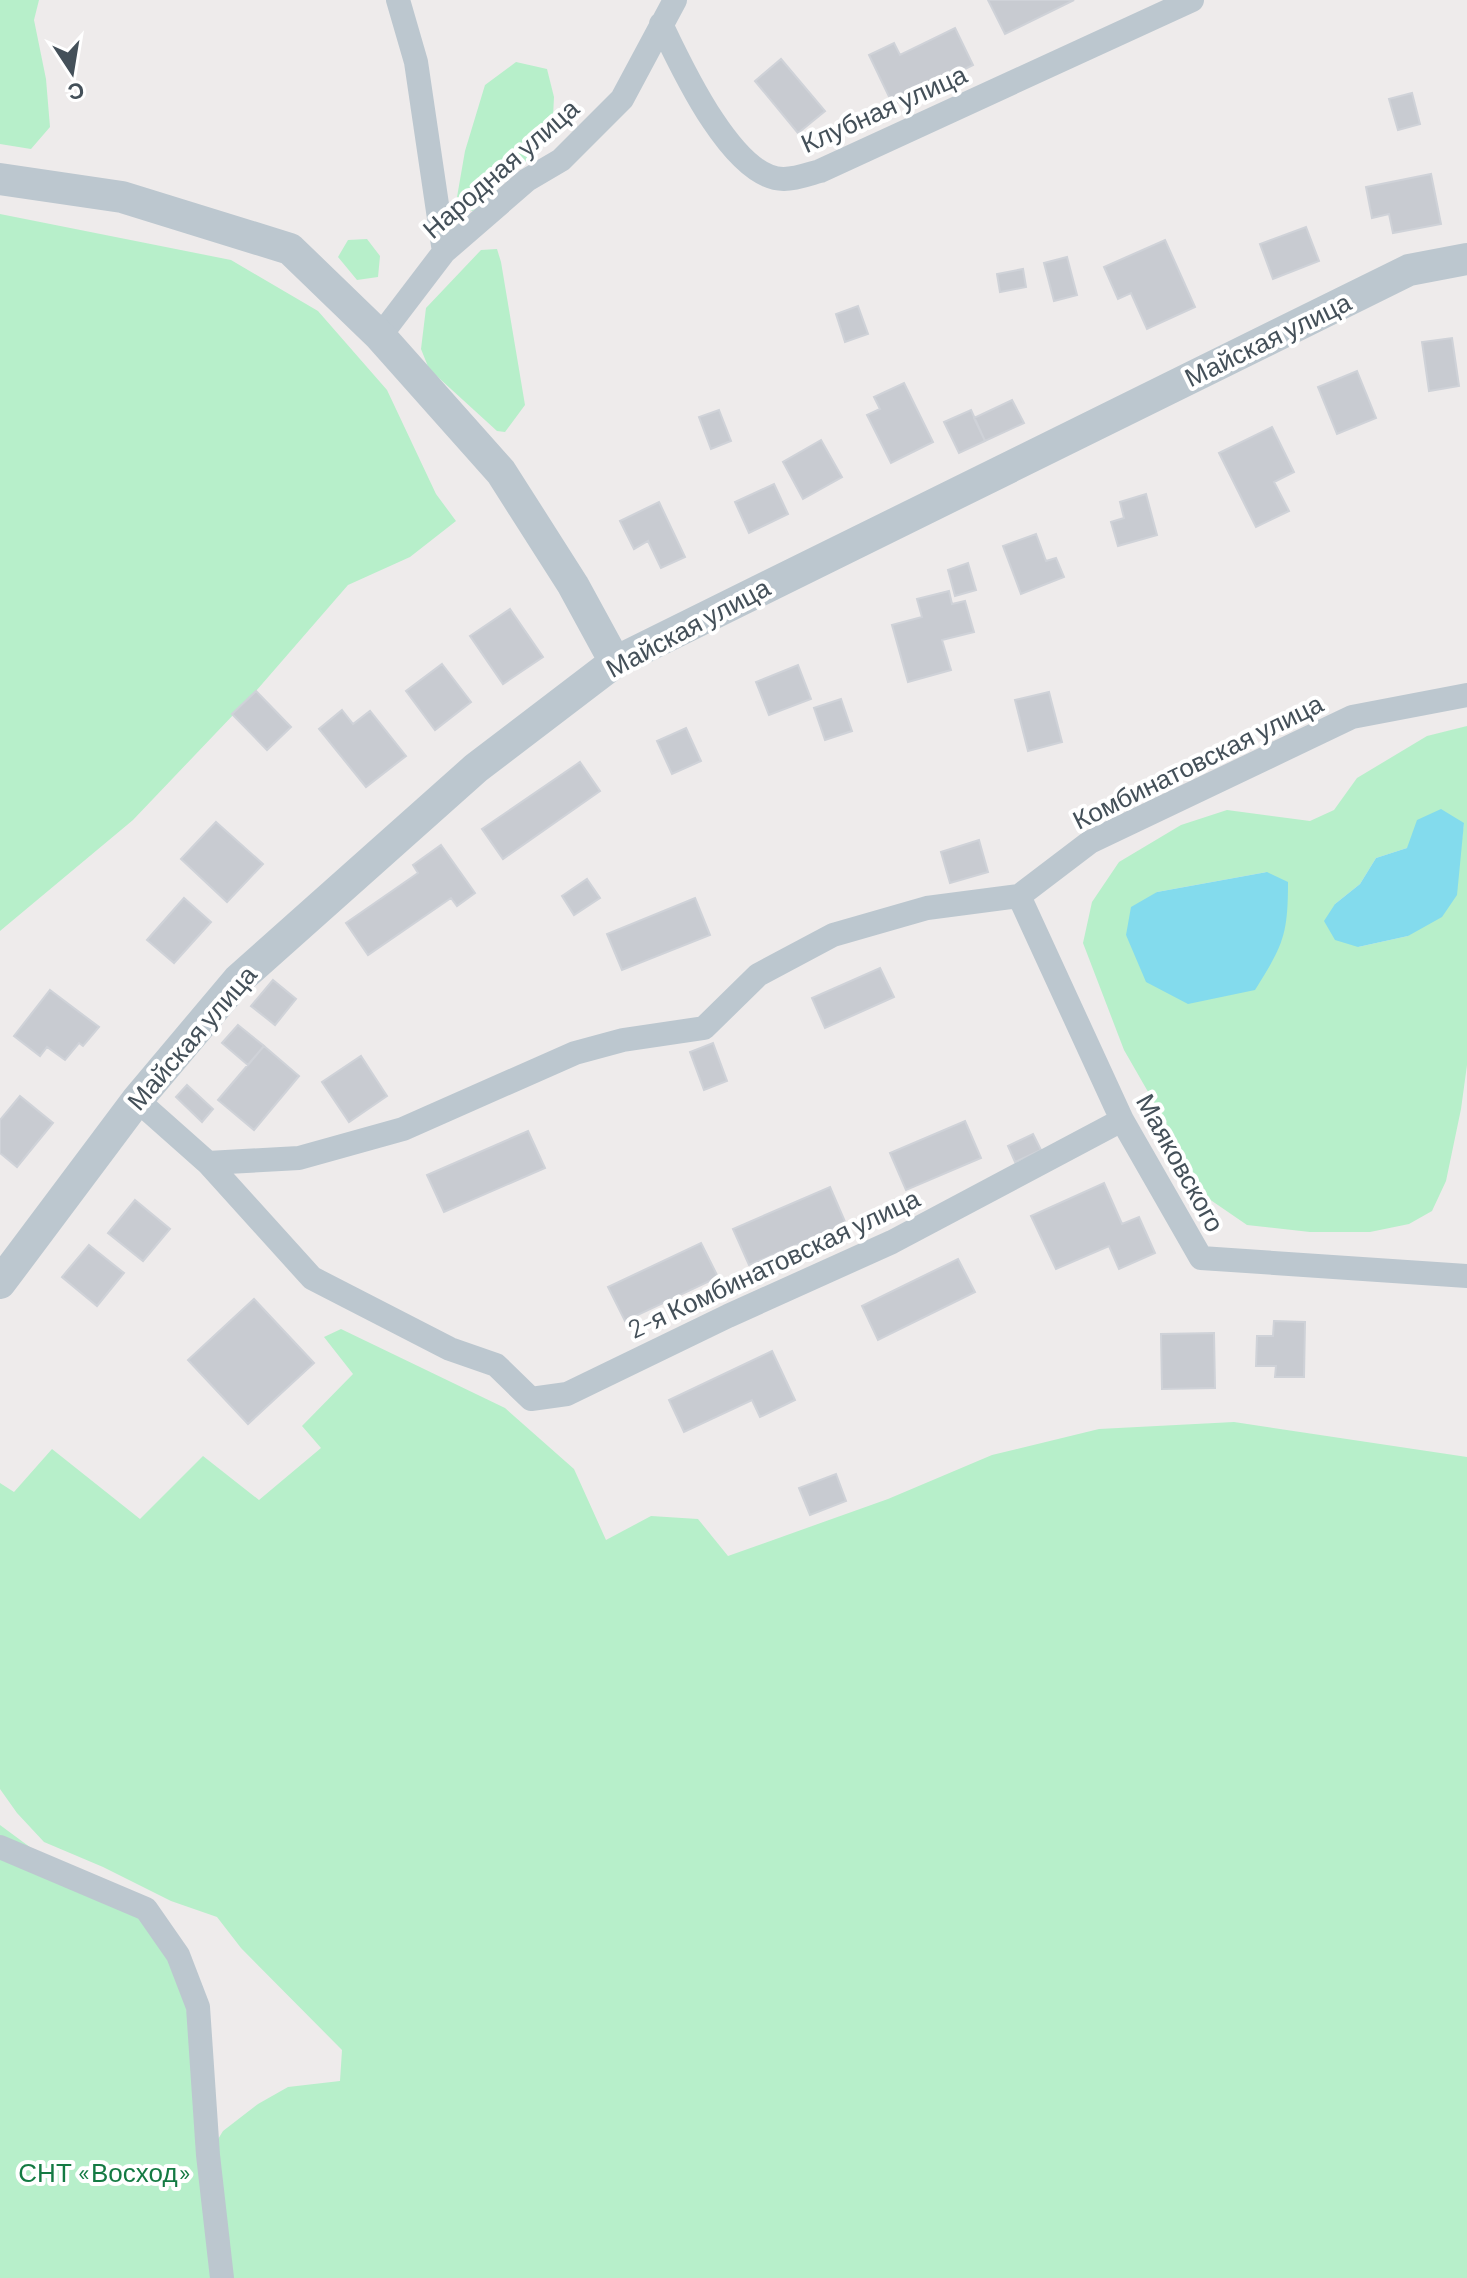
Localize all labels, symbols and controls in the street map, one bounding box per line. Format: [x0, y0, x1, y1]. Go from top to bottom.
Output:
north arrow [32, 32, 112, 112]
street label: Клубная улица [796, 57, 972, 158]
text: С [66, 78, 87, 107]
street label: Народная улица [416, 91, 585, 244]
street label: Майская улица [1179, 285, 1356, 392]
street label: Майская улица [600, 570, 775, 683]
street label: Комбинатовская улица [1067, 686, 1328, 835]
street label: Майская улица [120, 958, 262, 1116]
street label: Маяковского [1131, 1088, 1232, 1237]
street label: 2-я Комбинатовская улица [623, 1181, 925, 1344]
park label: СНТ «Восход» [18, 2156, 192, 2187]

